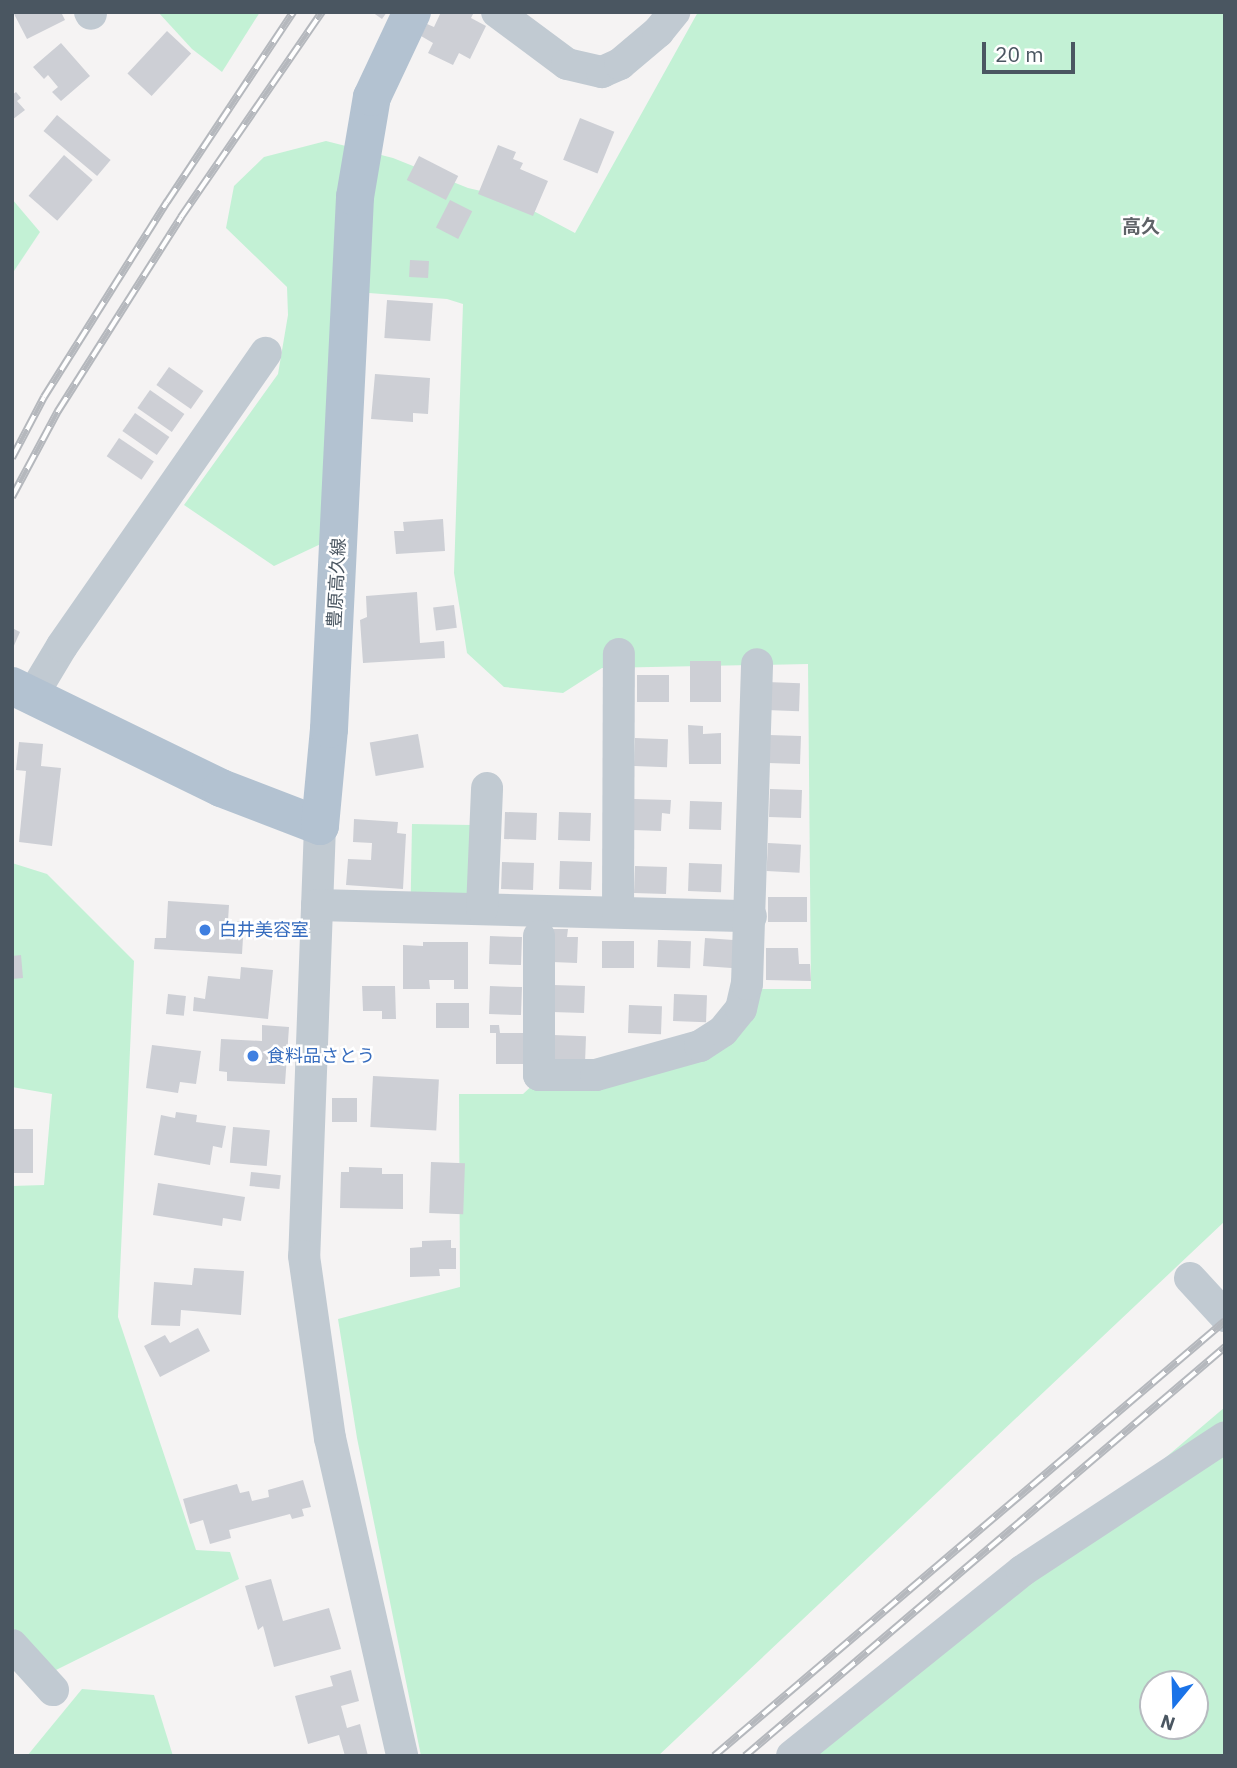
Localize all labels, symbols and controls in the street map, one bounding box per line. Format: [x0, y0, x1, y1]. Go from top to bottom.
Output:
scale bar [985, 28, 1078, 72]
text: 20 m [995, 40, 1044, 68]
district label: 高久 [1122, 216, 1160, 238]
street label: 豊原高久線 [324, 537, 350, 629]
place label: 白井美容室 [219, 919, 309, 941]
marker: 白井美容室 [197, 922, 213, 938]
place label: 食料品さとう [267, 1045, 375, 1067]
marker: 食料品さとう [245, 1048, 261, 1064]
north arrow [1139, 1670, 1209, 1740]
text: N [1157, 1709, 1178, 1737]

